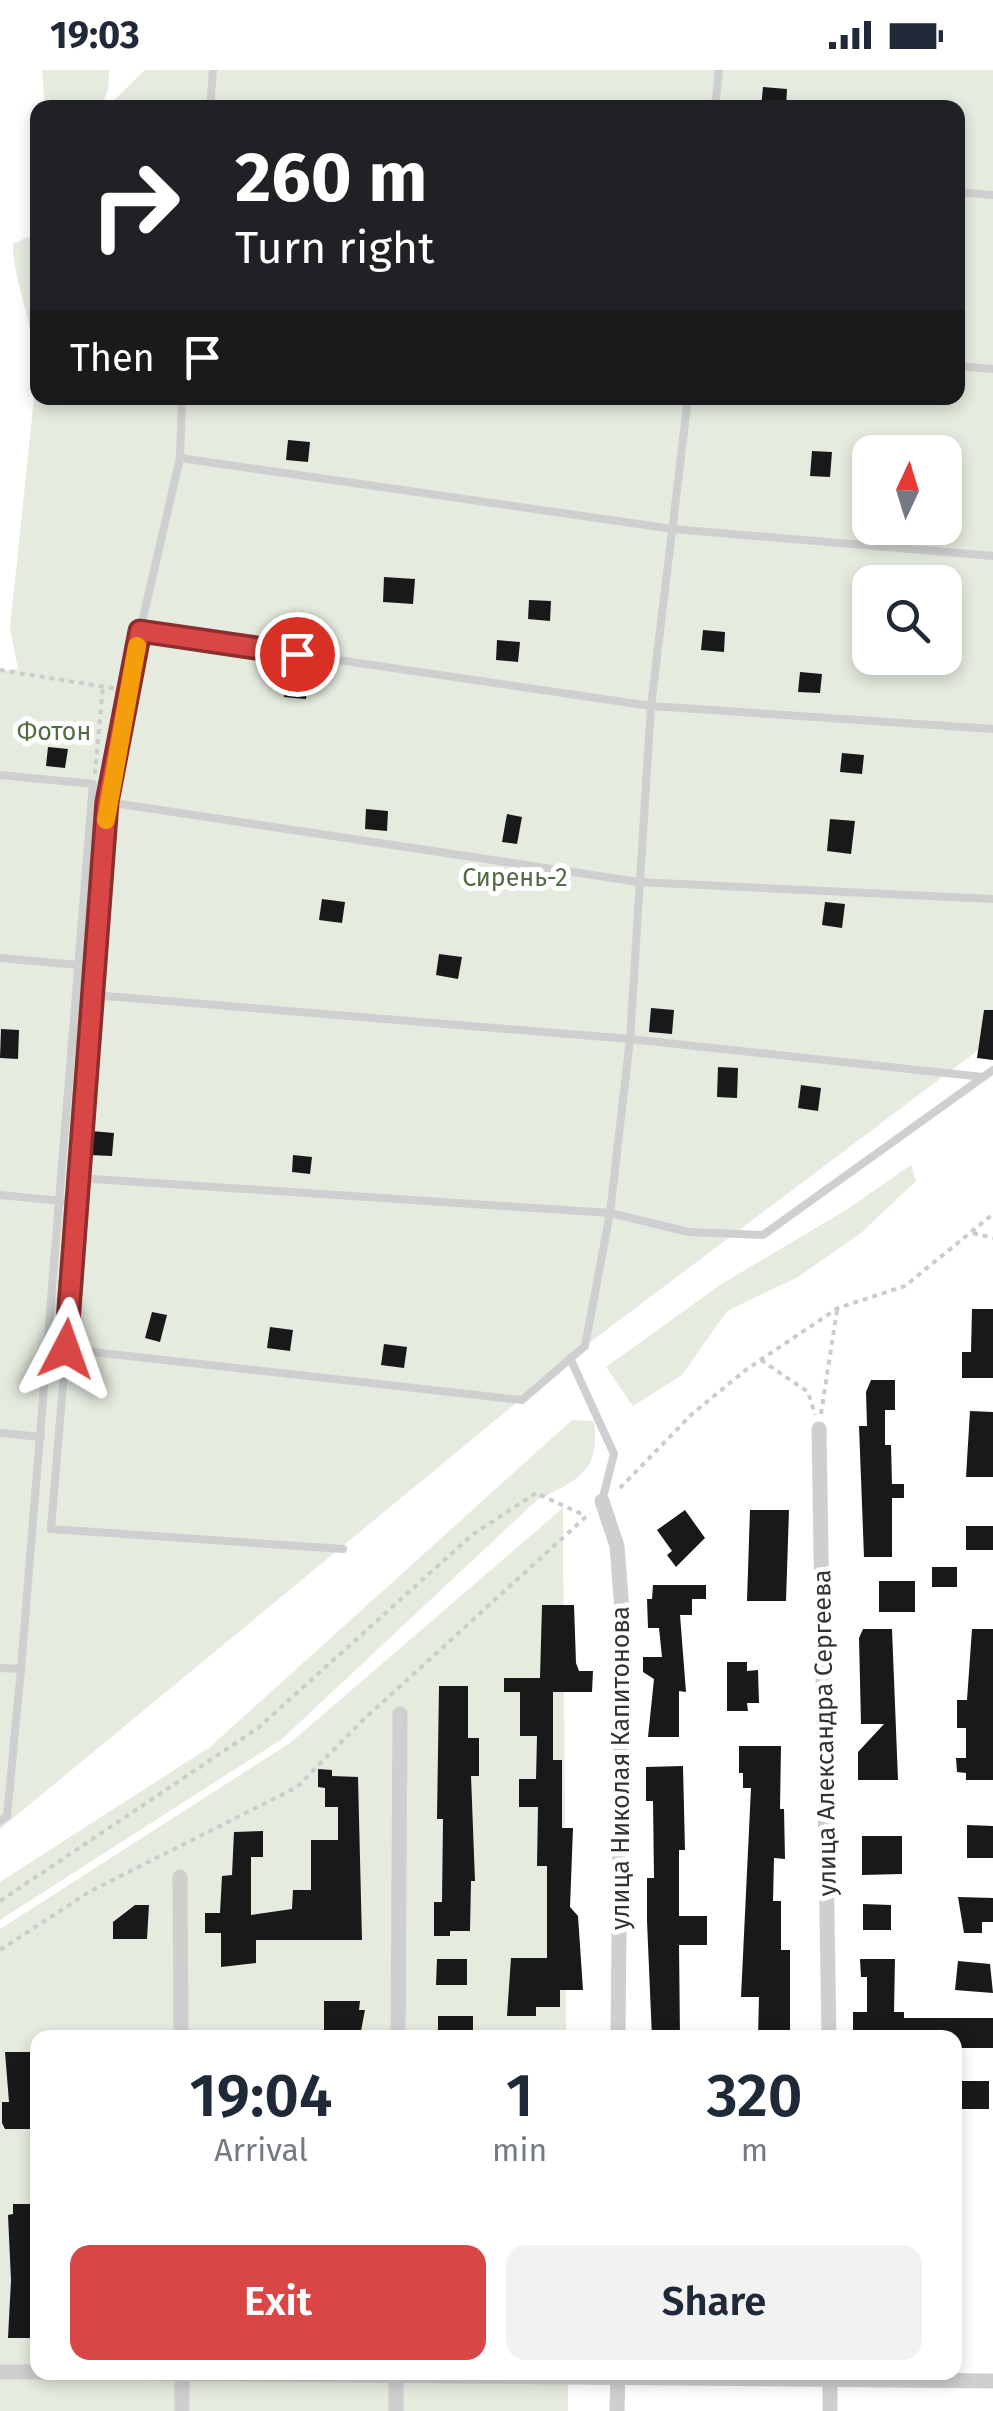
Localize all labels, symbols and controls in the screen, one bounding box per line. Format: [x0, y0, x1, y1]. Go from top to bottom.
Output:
text: 19:03 [50, 12, 140, 58]
text: 260 m [235, 136, 427, 220]
icon: right [70, 140, 200, 270]
text: Turn right [235, 221, 434, 275]
icon: arrive [175, 330, 230, 385]
text: Then [70, 335, 155, 381]
north arrow [852, 435, 962, 545]
map controls [852, 435, 962, 675]
button: search [852, 565, 962, 675]
pin [255, 612, 340, 697]
icon: arrive [270, 627, 325, 682]
park label: Фотон [17, 717, 91, 747]
park label: Сирень-2 [462, 863, 568, 893]
position arrow [14, 1297, 118, 1401]
street label: улица Александра Сергеева [807, 1569, 843, 1897]
street label: улица Николая Капитонова [606, 1606, 636, 1930]
text: 19:04 [189, 2060, 333, 2132]
text: 1 [506, 2060, 533, 2132]
text: 320 [707, 2060, 802, 2132]
text: Arrival [214, 2131, 308, 2169]
text: min [492, 2131, 547, 2169]
text: m [741, 2131, 768, 2169]
button: Exit [70, 2245, 486, 2360]
button: Share [506, 2245, 922, 2360]

